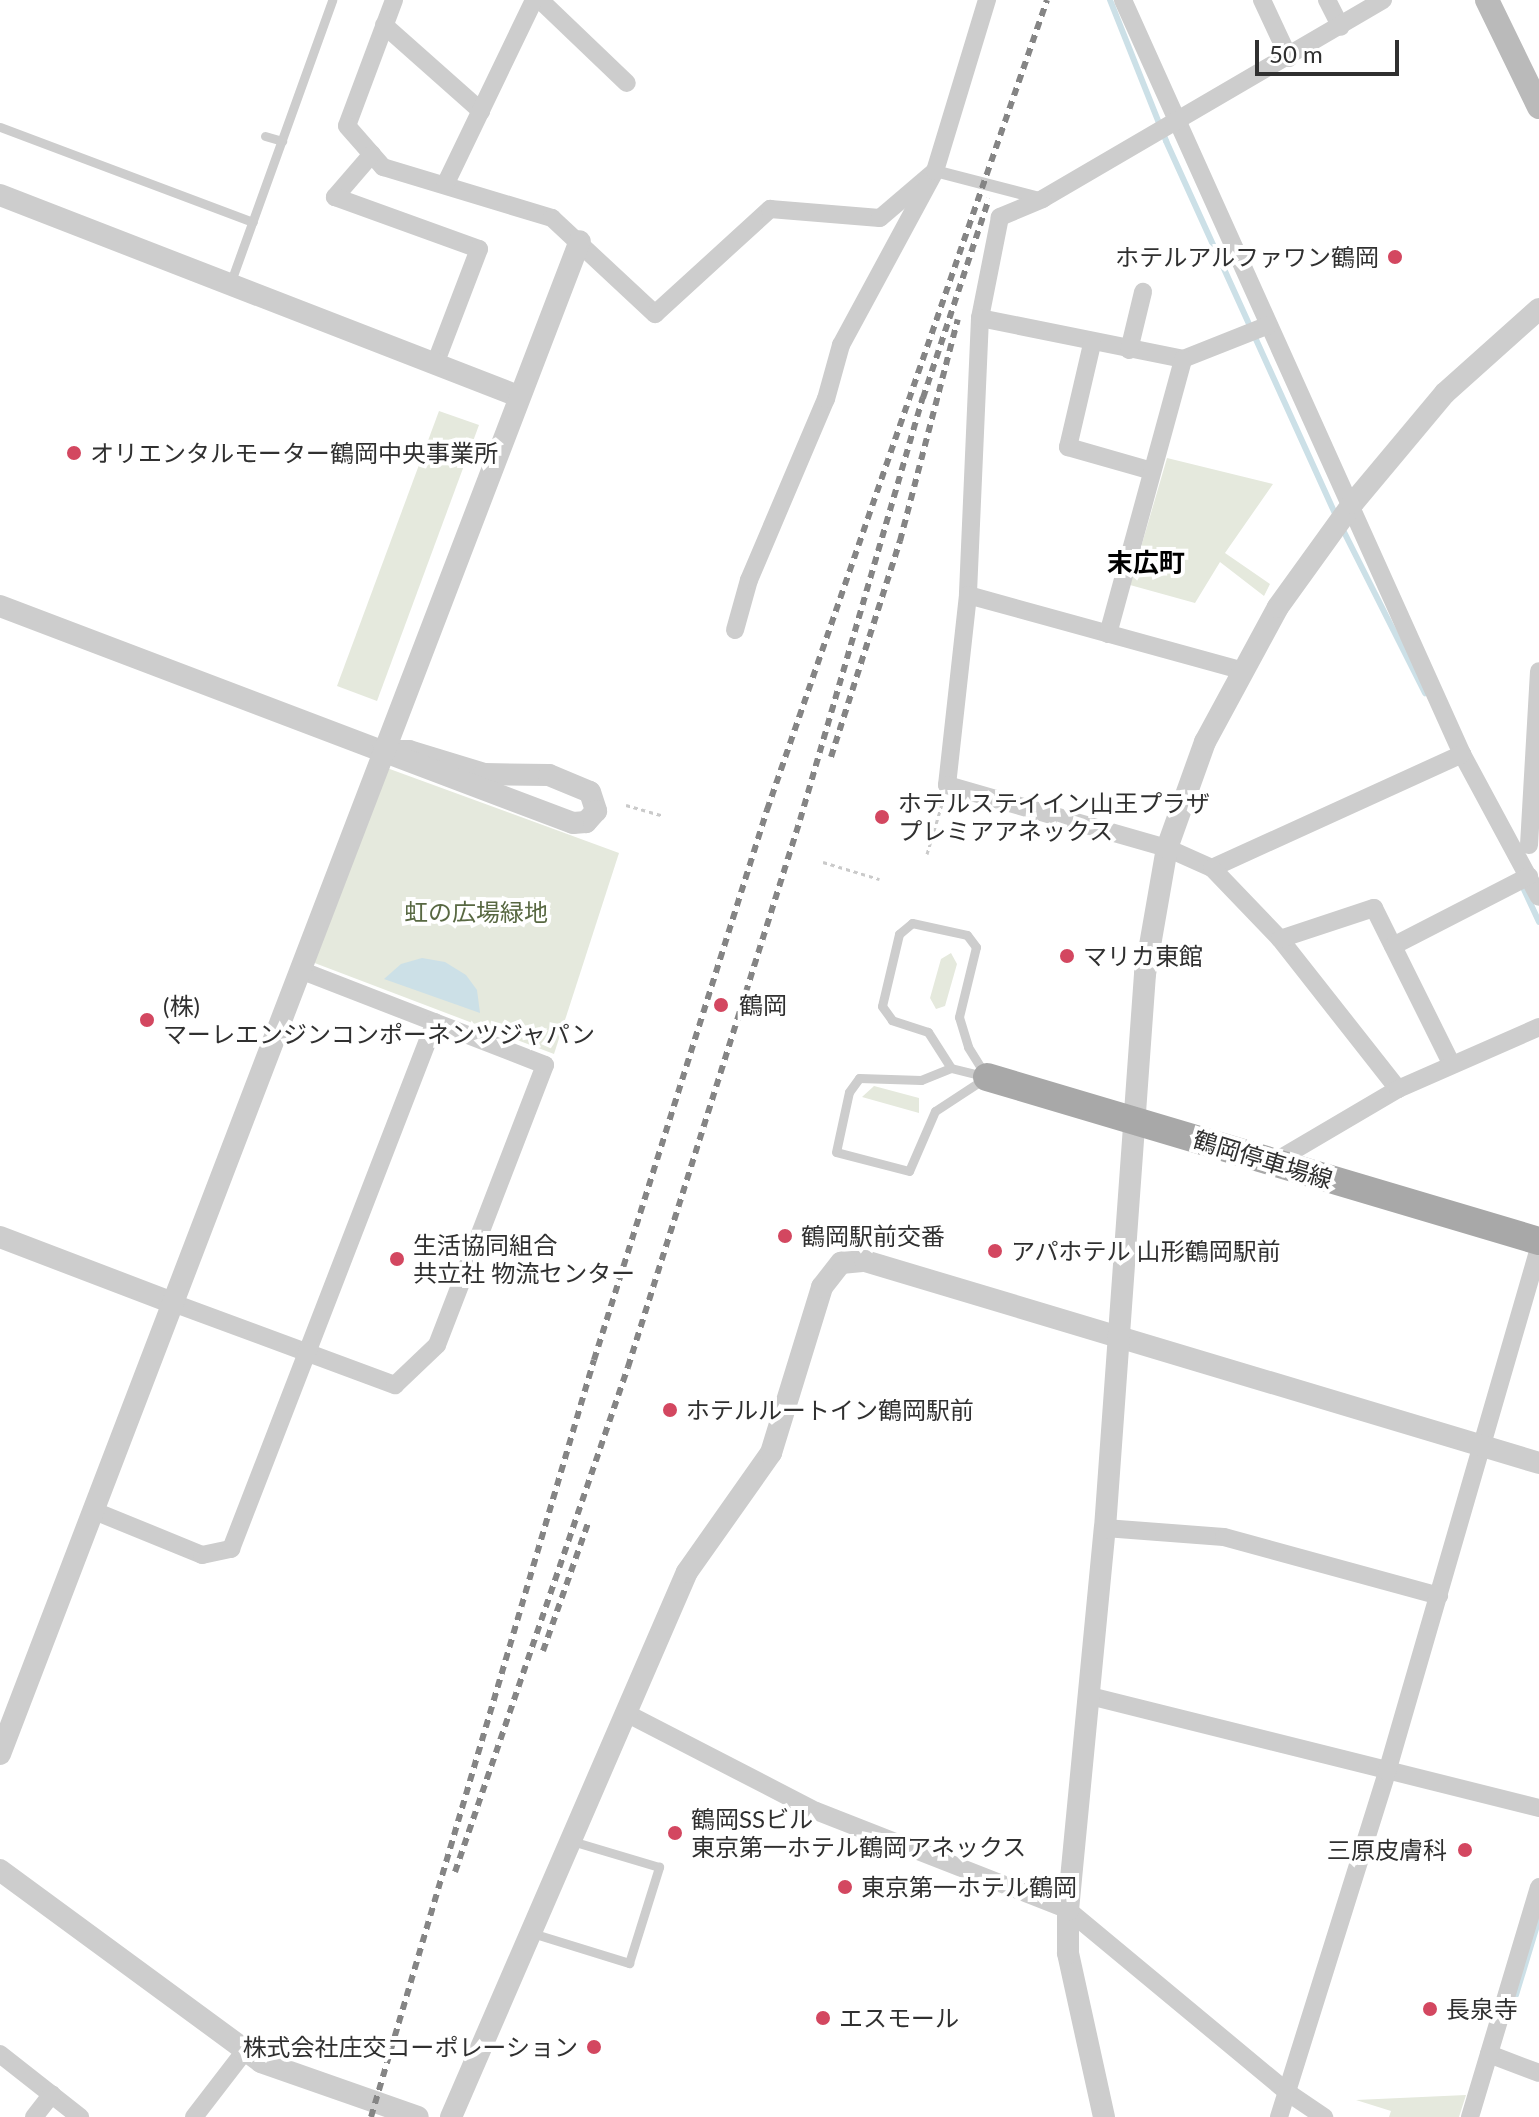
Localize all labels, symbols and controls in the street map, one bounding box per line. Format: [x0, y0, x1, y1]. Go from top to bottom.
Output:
scale bar [1259, 24, 1403, 74]
text: 50 m [1269, 39, 1323, 68]
place label: ホテルアルファワン鶴岡 [1115, 243, 1379, 271]
marker: ホテルアルファワン鶴岡 [1386, 248, 1404, 266]
place label: オリエンタルモーター鶴岡中央事業所 [90, 439, 498, 467]
marker: オリエンタルモーター鶴岡中央事業所 [65, 444, 83, 462]
district label: 末広町 [1107, 547, 1185, 579]
place label: ホテルステイイン山王プラザ プレミアアネックス [898, 789, 1210, 845]
marker: ホテルステイイン山王プラザ プレミアアネックス [873, 808, 891, 826]
park label: 虹の広場緑地 [404, 898, 548, 926]
place label: マリカ東館 [1083, 942, 1203, 970]
marker: マリカ東館 [1058, 947, 1076, 965]
place label: 鶴岡 [739, 991, 787, 1019]
place label: (株) マーレエンジンコンポーネンツジャパン [163, 992, 595, 1048]
marker: 鶴岡 [710, 994, 732, 1016]
marker: (株) マーレエンジンコンポーネンツジャパン [138, 1011, 156, 1029]
street label: 鶴岡停車場線 [1190, 1124, 1336, 1194]
place label: 鶴岡駅前交番 [801, 1222, 945, 1250]
marker: 鶴岡駅前交番 [776, 1227, 794, 1245]
place label: 生活協同組合 共立社 物流センター [413, 1231, 635, 1287]
place label: アパホテル 山形鶴岡駅前 [1011, 1237, 1281, 1265]
marker: アパホテル 山形鶴岡駅前 [986, 1242, 1004, 1260]
marker: 生活協同組合 共立社 物流センター [388, 1250, 406, 1268]
place label: ホテルルートイン鶴岡駅前 [686, 1396, 974, 1424]
marker: ホテルルートイン鶴岡駅前 [661, 1401, 679, 1419]
place label: 鶴岡SSビル 東京第一ホテル鶴岡アネックス [691, 1805, 1027, 1861]
marker: 鶴岡SSビル 東京第一ホテル鶴岡アネックス [666, 1824, 684, 1842]
place label: 三原皮膚科 [1327, 1836, 1447, 1864]
marker: 三原皮膚科 [1454, 1839, 1476, 1861]
place label: 東京第一ホテル鶴岡 [861, 1873, 1077, 1901]
marker: 東京第一ホテル鶴岡 [836, 1878, 854, 1896]
place label: 長泉寺 [1446, 1995, 1518, 2023]
marker: 長泉寺 [1421, 2000, 1439, 2018]
place label: エスモール [839, 2004, 959, 2032]
marker: エスモール [814, 2009, 832, 2027]
place label: 株式会社庄交コーポレーション [242, 2033, 578, 2061]
marker: 株式会社庄交コーポレーション [585, 2038, 603, 2056]

